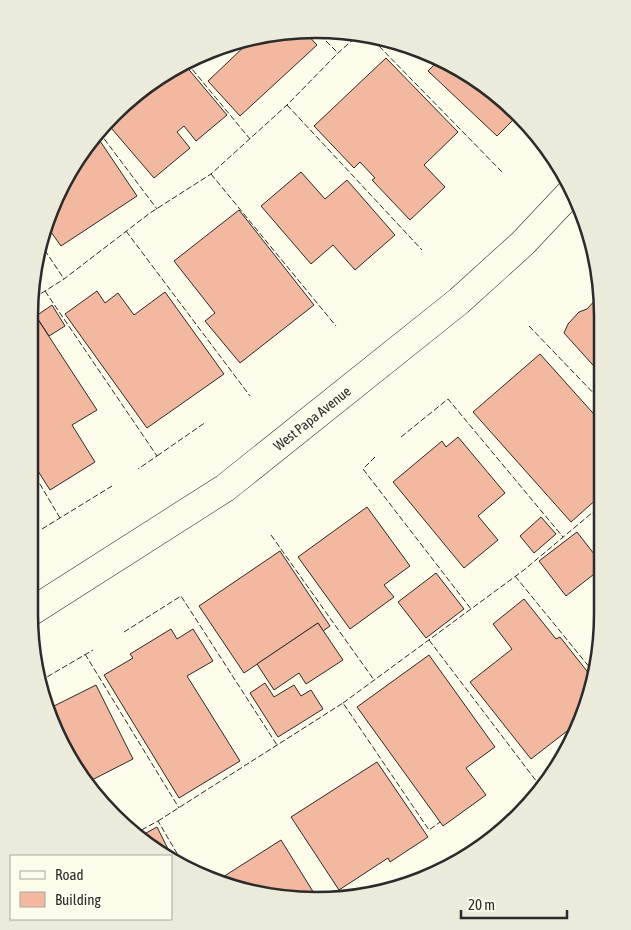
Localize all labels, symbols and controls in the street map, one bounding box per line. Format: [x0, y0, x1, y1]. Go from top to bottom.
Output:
street label: West Papa Avenue [270, 383, 354, 454]
legend [10, 855, 172, 920]
text: Road [55, 866, 84, 883]
scale bar [461, 888, 567, 920]
text: Building [55, 891, 101, 908]
text: 20 m [468, 896, 495, 913]

